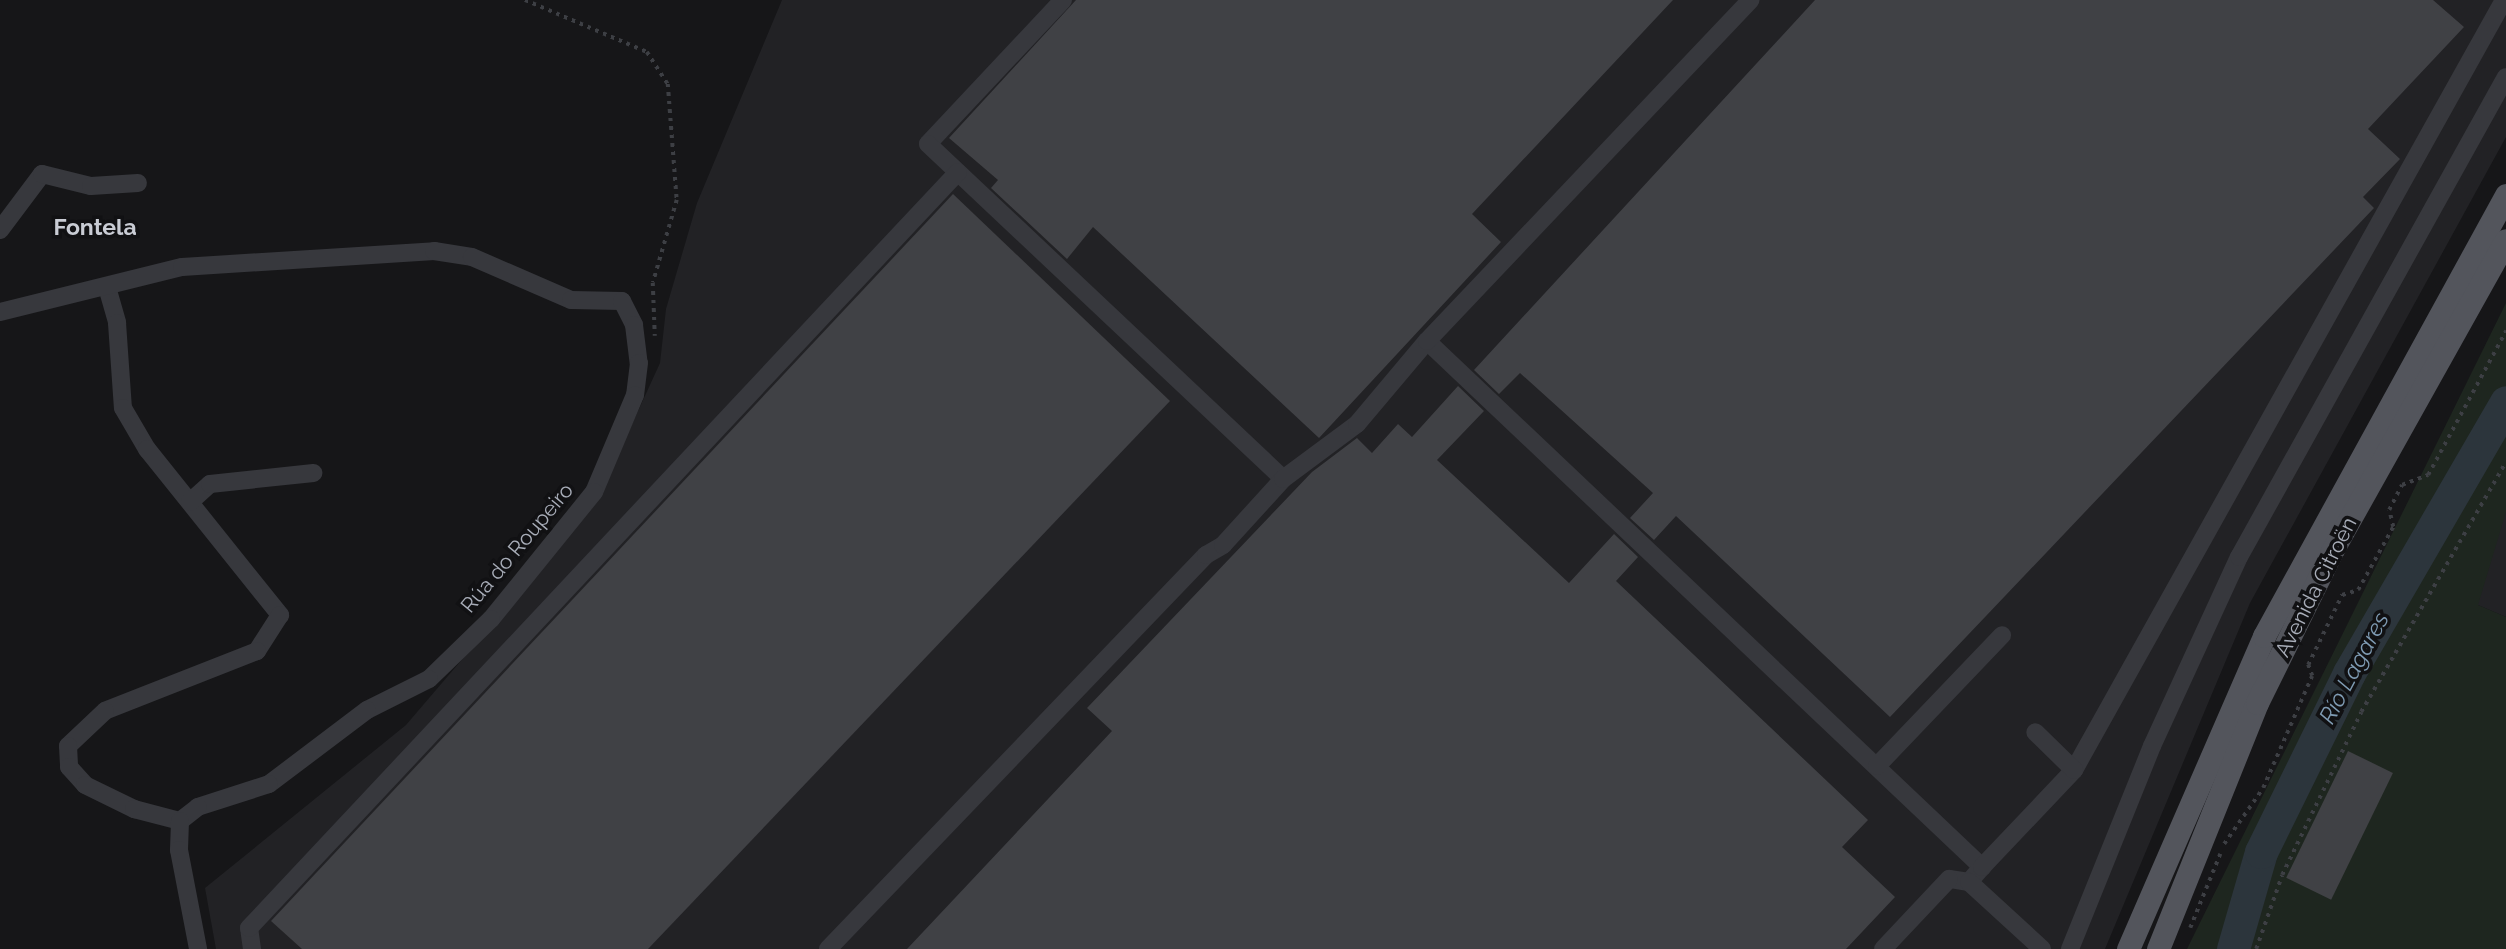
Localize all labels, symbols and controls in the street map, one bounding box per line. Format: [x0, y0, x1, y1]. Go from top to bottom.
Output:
district label: Fontela [53, 213, 137, 241]
street label: Rúa do Roupeiro [455, 478, 579, 618]
street label: Avenida Citroën [2270, 513, 2362, 661]
water label: Río Lagares [2313, 608, 2395, 728]

